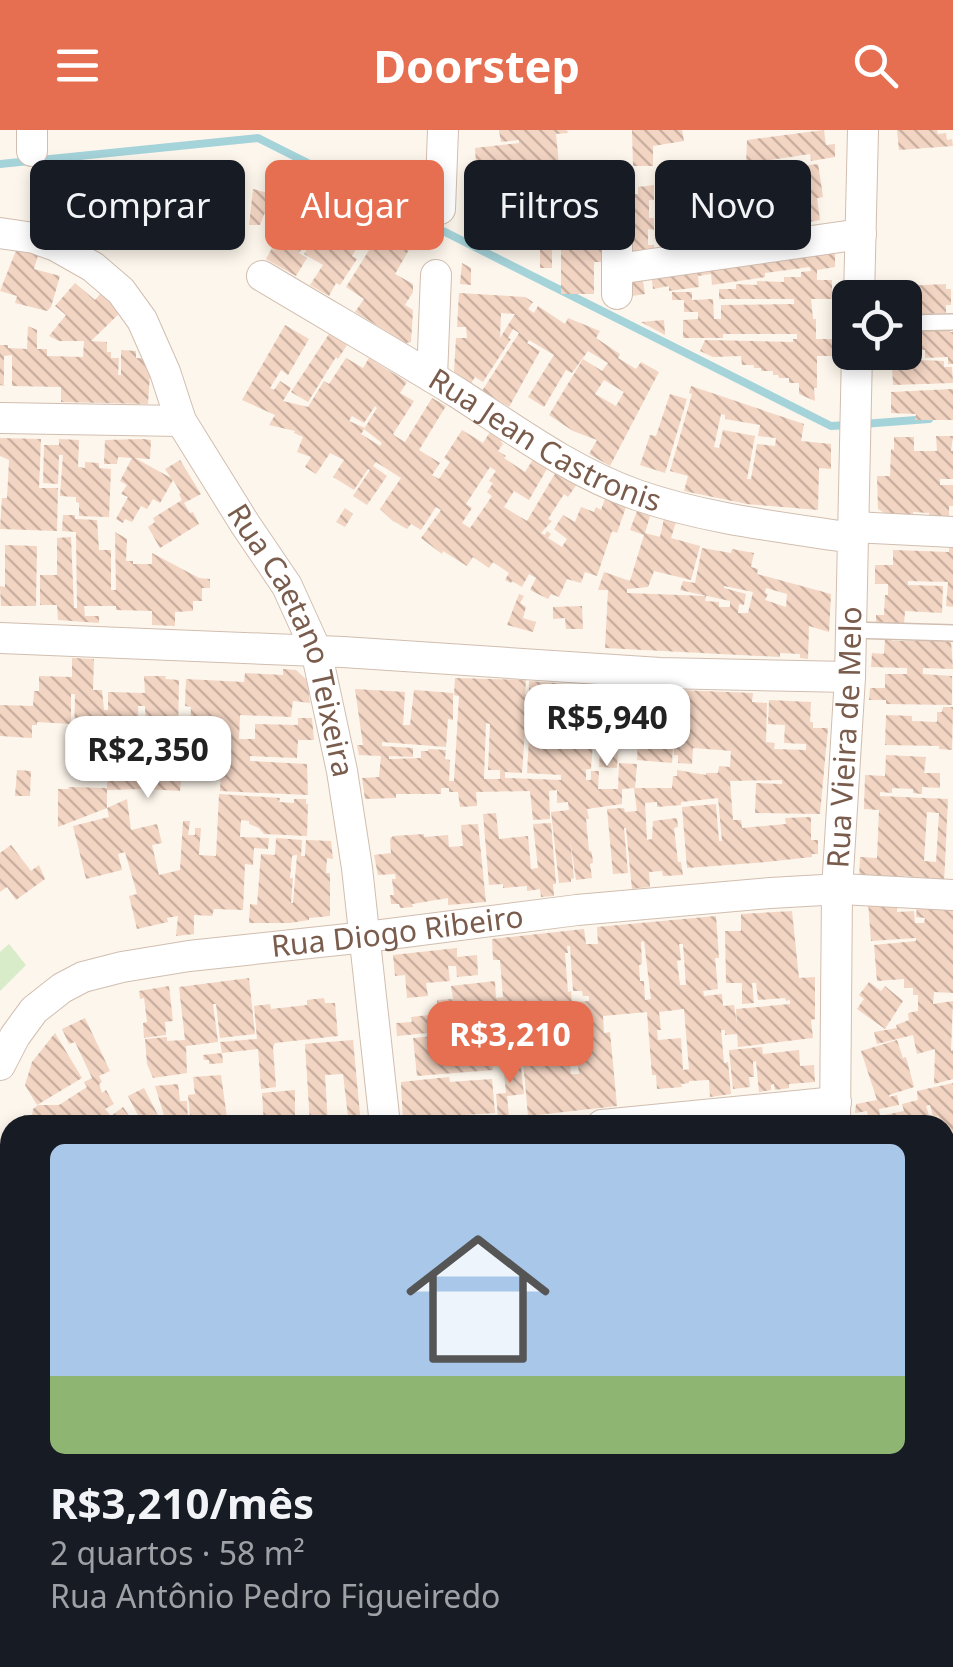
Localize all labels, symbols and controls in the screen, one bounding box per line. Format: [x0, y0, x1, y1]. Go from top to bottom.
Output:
text: Doorstep [373, 35, 580, 96]
icon: menu [50, 38, 105, 93]
icon: search [848, 38, 903, 93]
chip: Comprar [30, 160, 245, 250]
chip: Alugar [265, 160, 444, 250]
chip: Filtros [464, 160, 635, 250]
chip: Novo [655, 160, 811, 250]
map controls [832, 280, 922, 370]
button: locate [832, 280, 922, 370]
street label: Rua Jean Castronis [421, 358, 666, 521]
street label: Rua Caetano Teixeira [218, 495, 365, 781]
street label: Rua Vieira de Melo [816, 606, 871, 869]
pin: R$5,940 [515, 684, 699, 769]
text: R$5,940 [546, 695, 668, 738]
pin: R$2,350 [56, 716, 240, 801]
text: R$2,350 [87, 727, 209, 770]
street label: Rua Diogo Ribeiro [269, 895, 526, 966]
pin: R$3,210 [418, 1001, 602, 1086]
text: R$3,210 [449, 1012, 571, 1055]
icon: home [388, 1209, 568, 1389]
text: R$3,210/mês [50, 1474, 314, 1531]
text: 2 quartos · 58 m² [50, 1531, 305, 1574]
text: Rua Antônio Pedro Figueiredo [50, 1574, 500, 1617]

